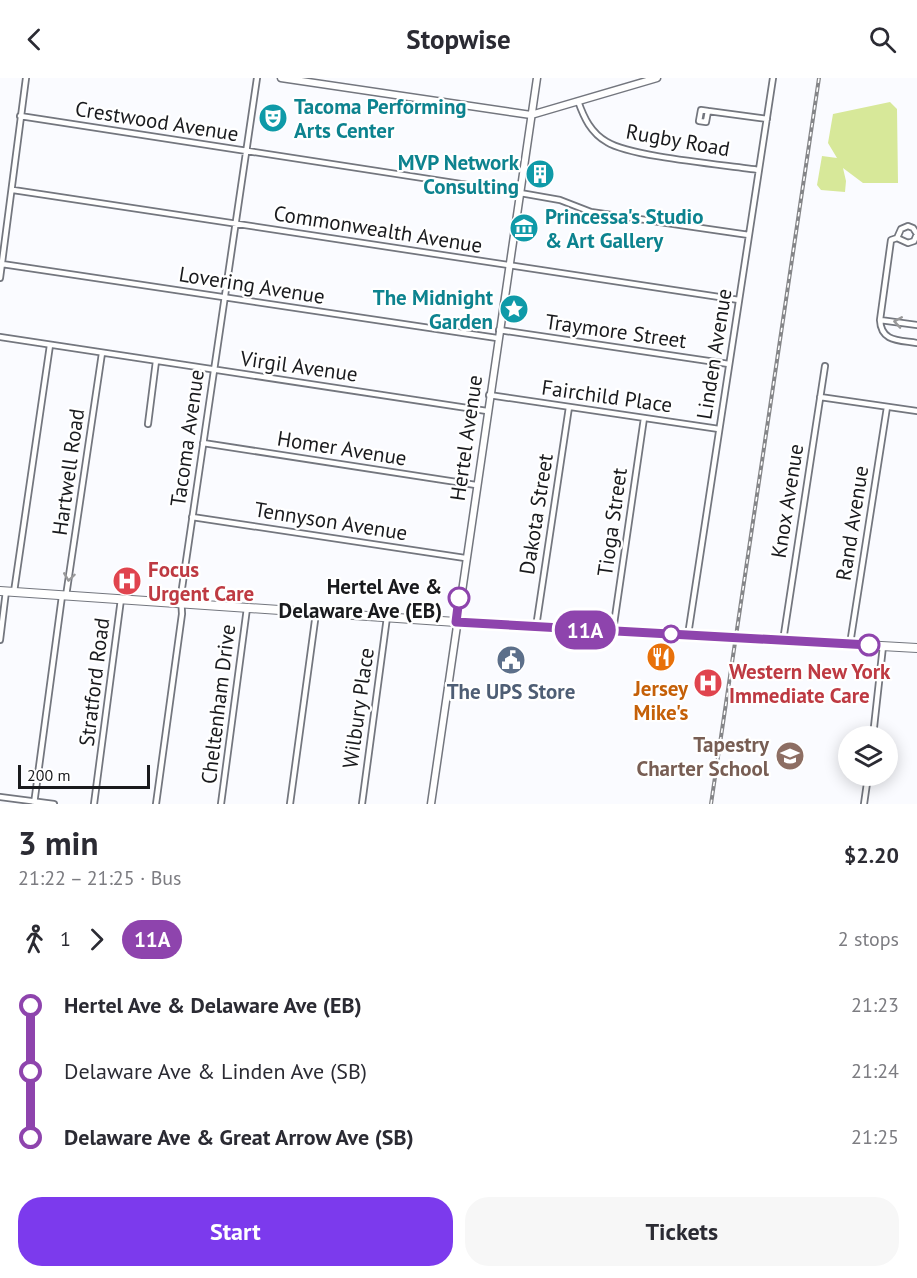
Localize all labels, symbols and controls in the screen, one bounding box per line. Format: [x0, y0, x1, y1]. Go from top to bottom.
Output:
text: Stopwise [406, 22, 511, 56]
icon: back [18, 23, 51, 56]
icon: search [866, 23, 899, 56]
place label: Tacoma Performing Arts Center [294, 93, 467, 144]
street label: Crestwood Avenue [73, 95, 241, 147]
theatre icon: Tacoma Performing Arts Center [257, 102, 289, 134]
street label: Rugby Road [624, 118, 732, 162]
place label: MVP Network Consulting [398, 149, 520, 200]
building icon: MVP Network Consulting [524, 158, 556, 190]
street label: Commonwealth Avenue [272, 199, 484, 259]
place label: Princessa's Studio & Art Gallery [545, 203, 704, 254]
museum icon: Princessa's Studio & Art Gallery [508, 212, 540, 244]
street label: Lovering Avenue [177, 260, 327, 310]
place label: The Midnight Garden [373, 284, 494, 335]
street label: Linden Avenue [690, 287, 738, 421]
place icon: The Midnight Garden [498, 293, 530, 325]
street label: Traymore Street [544, 308, 688, 354]
one-way arrow [894, 317, 903, 329]
street label: Virgil Avenue [238, 344, 359, 388]
street label: Tacoma Avenue [164, 368, 210, 508]
street label: Hertel Avenue [444, 373, 488, 503]
street label: Fairchild Place [540, 373, 674, 419]
street label: Hartwell Road [46, 407, 90, 537]
street label: Homer Avenue [275, 424, 409, 472]
street label: Knox Avenue [765, 442, 809, 560]
street label: Dakota Street [513, 452, 559, 576]
street label: Rand Avenue [830, 464, 874, 582]
street label: Tioga Street [591, 466, 633, 578]
street label: Tennyson Avenue [253, 496, 409, 546]
place label: Focus Urgent Care [148, 556, 254, 607]
hospital icon: Focus Urgent Care [111, 565, 143, 597]
one-way arrow [63, 572, 75, 581]
place label: Hertel Ave & Delaware Ave (EB) [279, 573, 442, 624]
marker: Hertel Ave & Delaware Ave (EB) [448, 587, 470, 609]
line badge: 11A [550, 610, 620, 650]
street label: Stratford Road [73, 616, 115, 748]
text: 11A [567, 617, 603, 644]
street label: Cheltenham Drive [195, 622, 241, 786]
unlabelled marker [662, 625, 680, 643]
unlabelled marker [858, 634, 880, 656]
restaurant icon: Jersey Mike's [645, 641, 677, 673]
public building icon: The UPS Store [495, 644, 527, 676]
street label: Wilbury Place [336, 646, 380, 770]
place label: Western New York Immediate Care [729, 658, 891, 709]
hospital icon: Western New York Immediate Care [692, 667, 724, 699]
place label: Jersey Mike's [633, 675, 689, 726]
place label: The UPS Store [447, 678, 575, 705]
map controls [838, 726, 898, 786]
button: layers [838, 726, 898, 786]
place label: Tapestry Charter School [636, 731, 770, 782]
school or university icon: Tapestry Charter School [774, 740, 806, 772]
scale bar [18, 762, 150, 790]
text: 200 m [27, 765, 70, 785]
text: 3 min [18, 821, 99, 864]
text: $2.20 [844, 841, 899, 869]
text: 21:22 – 21:25 · Bus [18, 865, 182, 891]
icon: walk [18, 923, 51, 956]
icon: forward [80, 923, 113, 956]
text: 1 [60, 926, 71, 952]
text: 11A [134, 926, 170, 953]
text: 2 stops [838, 926, 899, 952]
text: Hertel Ave & Delaware Ave (EB) [64, 991, 362, 1019]
text: 21:23 [851, 992, 899, 1018]
text: Delaware Ave & Linden Ave (SB) [64, 1057, 367, 1085]
text: 21:24 [851, 1058, 899, 1084]
text: Delaware Ave & Great Arrow Ave (SB) [64, 1123, 414, 1151]
text: 21:25 [851, 1124, 899, 1150]
button: Start [18, 1197, 453, 1266]
button: Tickets [465, 1197, 899, 1266]

